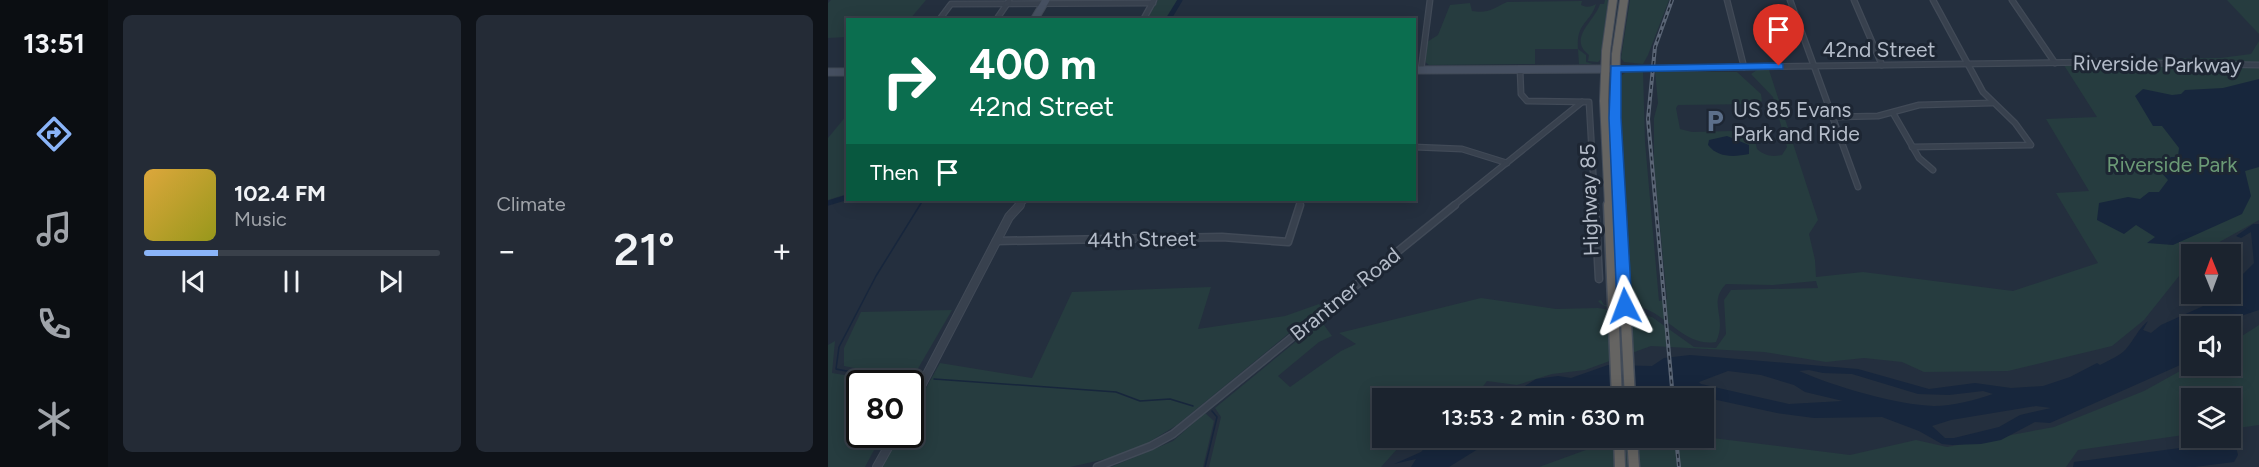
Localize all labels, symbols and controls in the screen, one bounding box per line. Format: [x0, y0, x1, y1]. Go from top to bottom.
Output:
pin [1753, 4, 1804, 66]
icon: arrive [1762, 13, 1795, 46]
text: 13:51 [23, 27, 85, 60]
street label: 42nd Street [1823, 37, 1935, 62]
text: 400 m [969, 39, 1097, 90]
icon: right [870, 42, 948, 120]
street label: Riverside Parkway [2072, 50, 2242, 78]
text: 42nd Street [969, 90, 1114, 123]
place label: US 85 Evans Park and Ride [1733, 97, 1860, 146]
parking icon: US 85 Evans Park and Ride [1702, 108, 1728, 134]
icon: directions [33, 113, 75, 155]
street label: Highway 85 [1575, 143, 1603, 257]
park label: Riverside Park [2107, 152, 2238, 177]
icon: arrive [931, 156, 964, 189]
text: Then [870, 159, 919, 186]
text: 102.4 FM [234, 180, 326, 207]
text: Climate [497, 192, 566, 216]
text: Music [234, 207, 287, 231]
icon: music [33, 208, 75, 250]
text: 21° [614, 222, 675, 276]
street label: 44th Street [1087, 226, 1197, 252]
text: − [497, 231, 517, 270]
text: + [771, 231, 792, 270]
street label: Brantner Road [1285, 242, 1405, 346]
north arrow [2181, 244, 2241, 304]
map controls [2181, 244, 2241, 448]
icon: previous [177, 265, 210, 298]
icon: pause [275, 265, 308, 298]
icon: next [374, 265, 407, 298]
position arrow [1593, 274, 1657, 338]
icon: phone [33, 303, 75, 345]
button: sound [2181, 316, 2241, 376]
speed limit sign: 80 [846, 370, 924, 448]
button: layers [2181, 388, 2241, 448]
icon: climate [33, 398, 75, 440]
text: 13:53 · 2 min · 630 m [1442, 404, 1644, 431]

